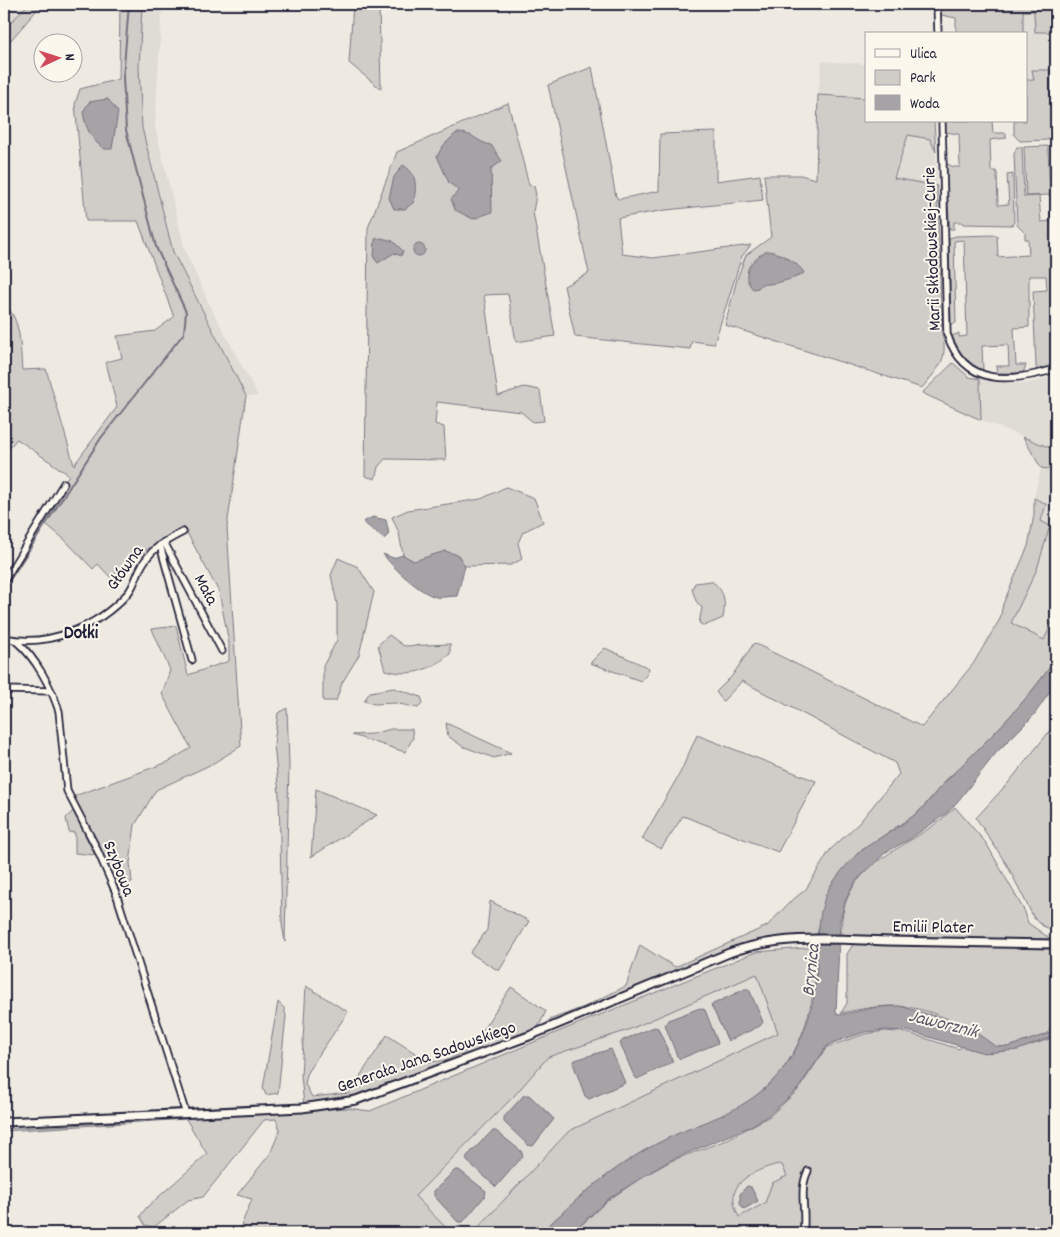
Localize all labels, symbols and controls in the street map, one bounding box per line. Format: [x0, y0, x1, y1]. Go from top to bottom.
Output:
north arrow [32, 32, 82, 82]
legend [865, 32, 1028, 122]
text: Ulica [910, 44, 938, 66]
text: N [59, 53, 79, 61]
text: Park [910, 68, 936, 90]
text: Woda [910, 94, 940, 116]
street label: Marii Skłodowskiej-Curie [918, 167, 949, 331]
street label: Główna [101, 540, 151, 596]
street label: Mała [186, 570, 224, 611]
district label: Dołki [64, 621, 99, 648]
street label: Szybowa [95, 837, 140, 901]
street label: Emilii Plater [892, 915, 974, 942]
water label: Brynica [796, 942, 829, 998]
water label: Jaworznik [906, 1004, 983, 1048]
street label: Generała Jana Sadowskiego [334, 1016, 520, 1101]

